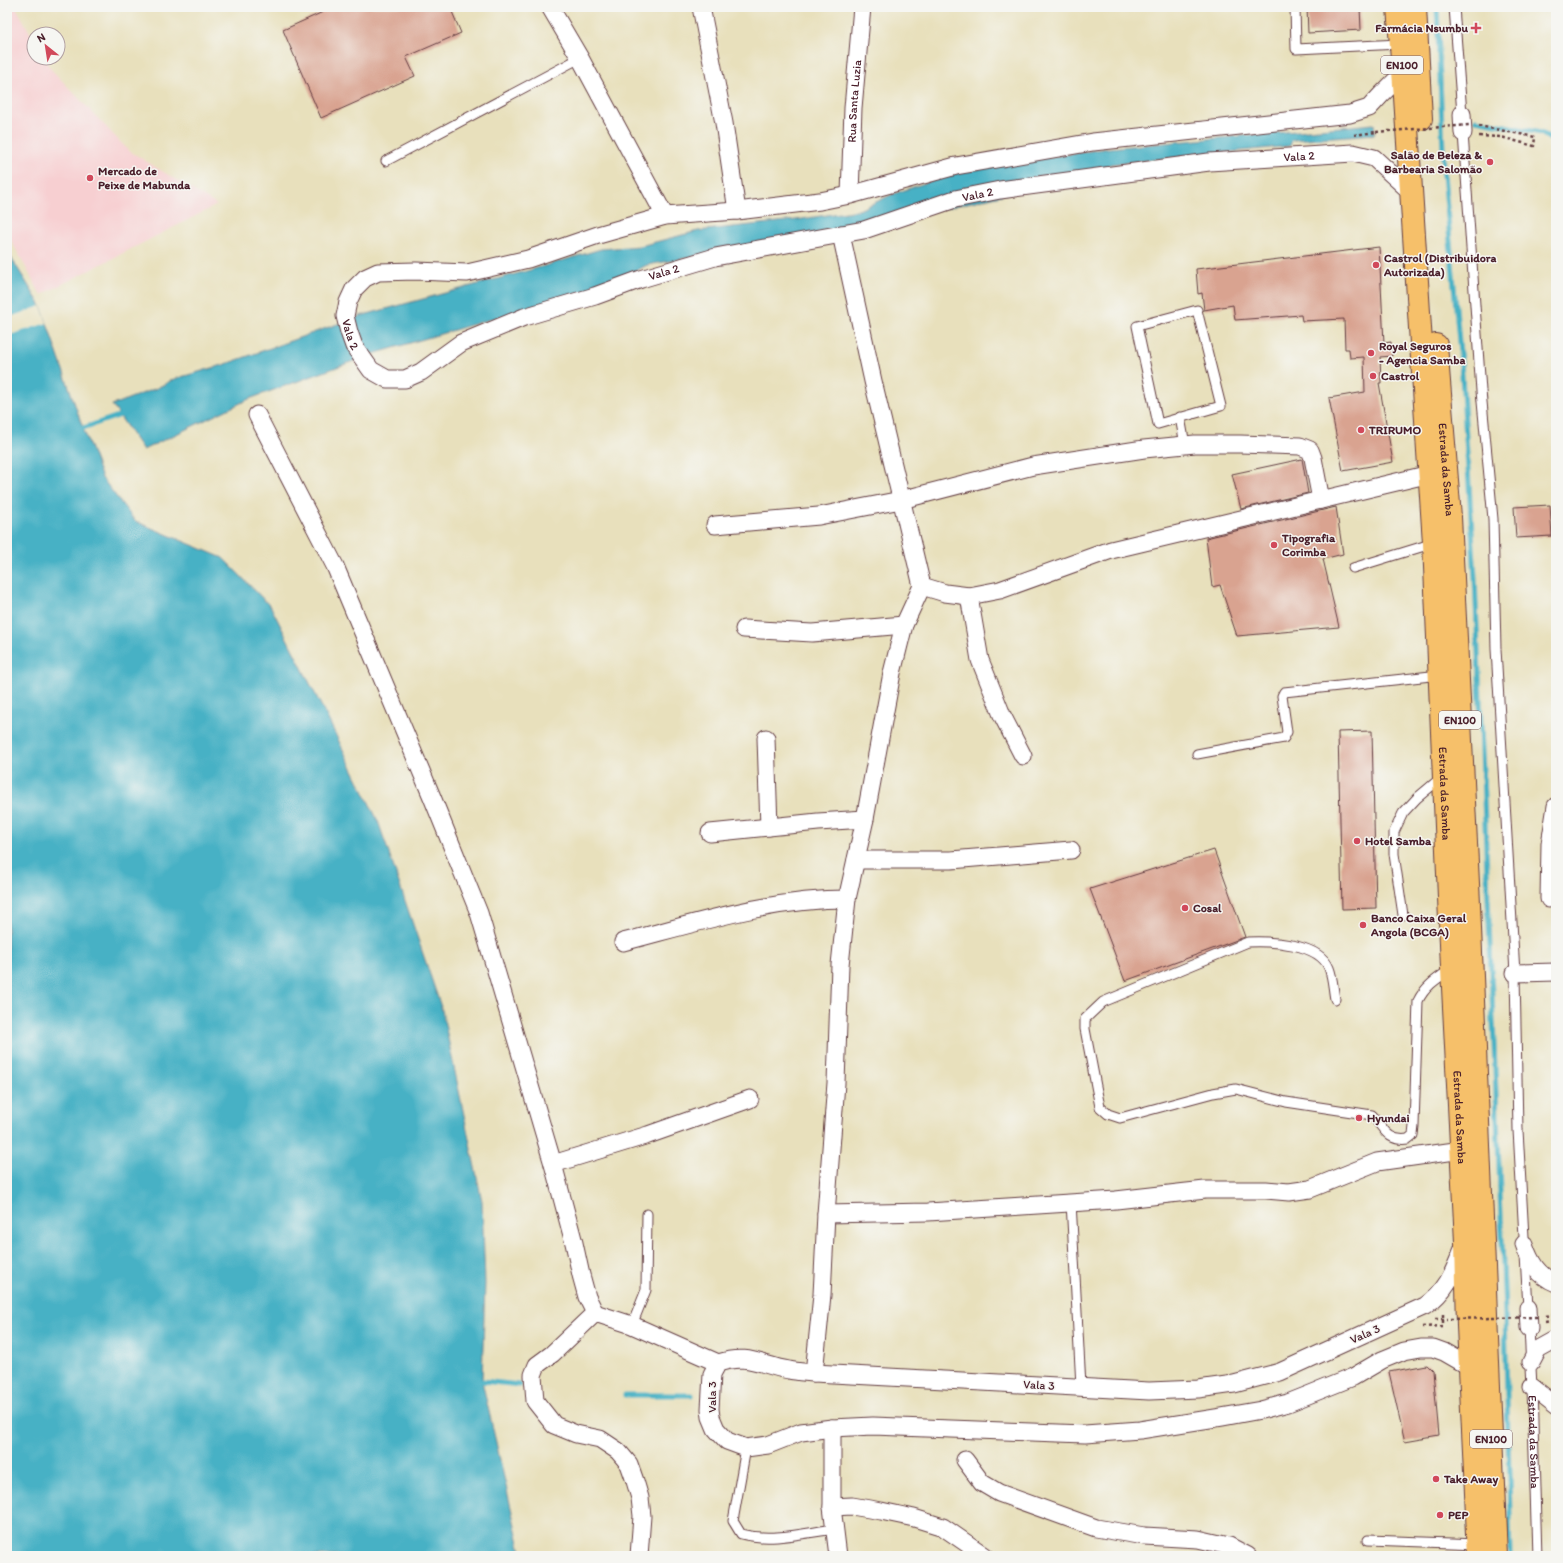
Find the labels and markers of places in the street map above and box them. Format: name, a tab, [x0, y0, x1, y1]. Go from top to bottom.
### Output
place label: Farmácia Nsumbu	[1375, 21, 1468, 35]
marker: Farmácia Nsumbu	[1471, 23, 1481, 33]
place label: Salão de Beleza & Barbearia Salomão	[1384, 148, 1482, 176]
marker: Salão de Beleza & Barbearia Salomão	[1485, 157, 1495, 167]
place label: Mercado de Peixe de Mabunda	[98, 164, 191, 192]
marker: Mercado de Peixe de Mabunda	[85, 173, 95, 183]
place label: Castrol (Distribuidora Autorizada)	[1383, 251, 1497, 280]
marker: Castrol (Distribuidora Autorizada)	[1371, 260, 1381, 270]
place label: Royal Seguros - Agencia Samba	[1379, 339, 1465, 368]
marker: Royal Seguros - Agencia Samba	[1366, 348, 1376, 358]
place label: Castrol	[1381, 369, 1420, 383]
marker: Castrol	[1368, 371, 1378, 381]
place label: TRIRUMO	[1368, 423, 1421, 437]
marker: TRIRUMO	[1356, 425, 1366, 435]
place label: Tipografia Corimba	[1281, 531, 1336, 559]
marker: Tipografia Corimba	[1269, 540, 1279, 550]
place label: Hotel Samba	[1365, 834, 1432, 848]
marker: Hotel Samba	[1352, 836, 1362, 846]
place label: Cosal	[1193, 901, 1222, 915]
marker: Cosal	[1180, 903, 1190, 913]
place label: Banco Caixa Geral Angola (BCGA)	[1370, 911, 1467, 940]
marker: Banco Caixa Geral Angola (BCGA)	[1358, 920, 1368, 930]
place label: Hyundai	[1367, 1111, 1409, 1126]
marker: Hyundai	[1354, 1113, 1364, 1123]
place label: Take Away	[1443, 1472, 1498, 1487]
marker: Take Away	[1431, 1474, 1441, 1484]
place label: PEP	[1448, 1508, 1468, 1522]
marker: PEP	[1435, 1510, 1445, 1520]

